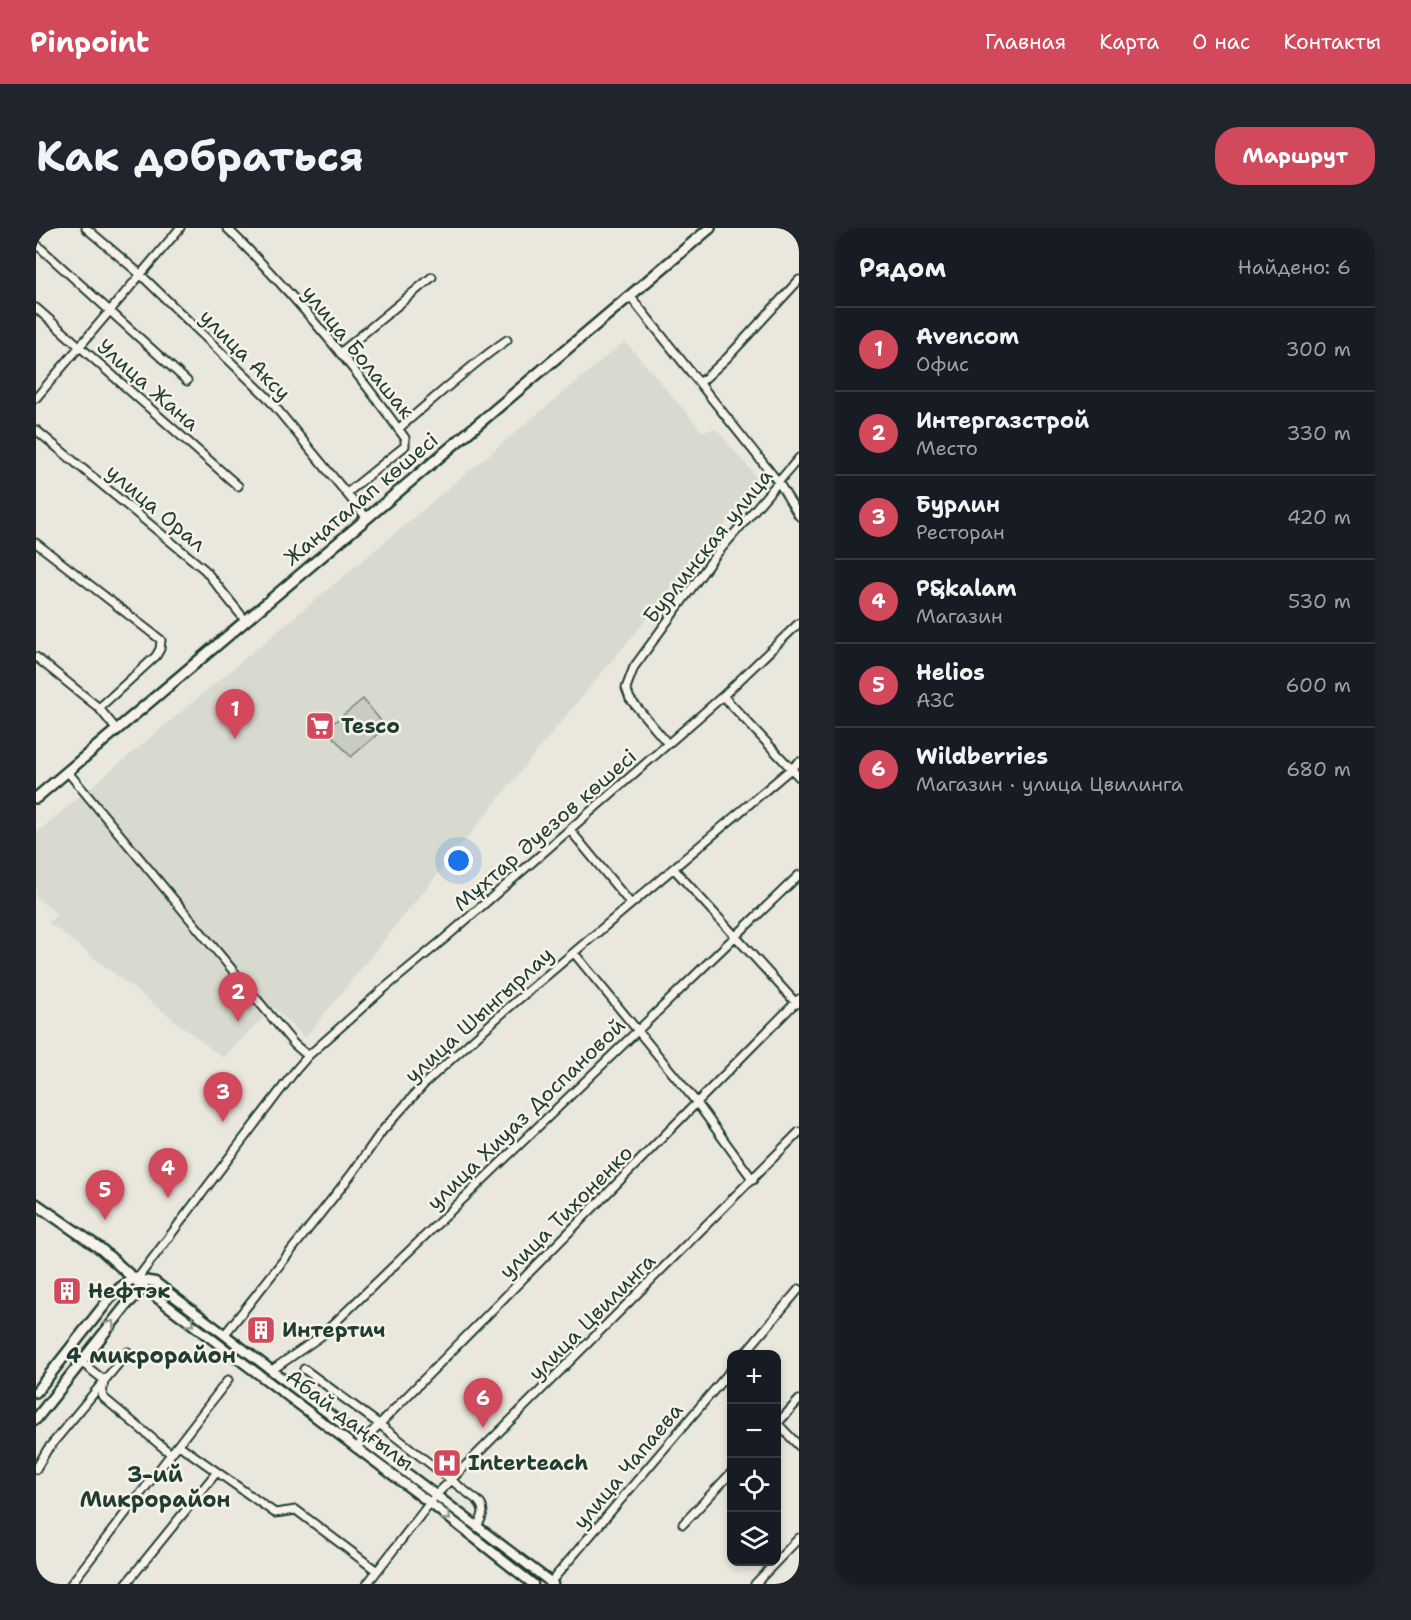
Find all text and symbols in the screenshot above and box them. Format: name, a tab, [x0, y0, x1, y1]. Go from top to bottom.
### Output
text: Pinpoint	[30, 23, 149, 61]
text: Главная	[985, 28, 1066, 56]
text: Карта	[1099, 28, 1159, 56]
text: О нас	[1192, 28, 1250, 56]
text: Контакты	[1283, 28, 1381, 56]
button: Маршрут	[1215, 127, 1375, 185]
text: Как добраться	[36, 128, 364, 184]
text: Рядом	[859, 250, 946, 285]
text: Найдено: 6	[1238, 254, 1351, 280]
street label: улица Болашак	[296, 279, 420, 425]
street label: улица Аксу	[193, 303, 297, 407]
text: Avencom	[916, 322, 1019, 351]
street label: Улица Жана	[91, 333, 205, 437]
text: 1	[874, 336, 883, 362]
text: 300 m	[1285, 336, 1351, 362]
text: Офис	[916, 351, 969, 377]
text: Интергазстрой	[916, 406, 1089, 435]
text: 2	[872, 420, 886, 446]
text: 330 m	[1287, 420, 1351, 446]
street label: Жаңаталап көшесі	[278, 426, 444, 572]
text: Место	[916, 435, 978, 461]
street label: улица Орал	[100, 458, 212, 558]
street label: Бурлинская улица	[637, 463, 779, 629]
text: Бурлин	[916, 490, 1000, 519]
text: 3	[872, 504, 886, 530]
text: 420 m	[1287, 504, 1351, 530]
text: Ресторан	[916, 519, 1005, 545]
text: P&kalam	[916, 574, 1017, 603]
text: 4	[872, 588, 886, 614]
text: 530 m	[1288, 588, 1351, 614]
text: Магазин	[916, 603, 1003, 629]
text: Helios	[916, 658, 985, 687]
text: 5	[872, 672, 885, 698]
text: 600 m	[1286, 672, 1351, 698]
text: АЗС	[916, 687, 954, 713]
pin: 1	[216, 690, 254, 739]
supermarket icon: Tesco	[304, 710, 336, 742]
place label: Tesco	[341, 712, 400, 740]
text: Wildberries	[916, 742, 1048, 771]
street label: Мұхтар Әуезов көшесі	[447, 743, 643, 917]
text: 6	[872, 756, 886, 782]
text: 680 m	[1286, 756, 1351, 782]
text: Магазин · улица Цвилинга	[916, 771, 1183, 797]
your location	[444, 846, 473, 875]
street label: улица Шынгырлау	[399, 941, 559, 1089]
pin: 2	[218, 972, 258, 1022]
street label: улица Хиуаз Доспановой	[421, 1012, 631, 1216]
pin: 3	[204, 1072, 243, 1122]
street label: улица Тихоненко	[493, 1139, 639, 1285]
pin: 4	[148, 1148, 188, 1198]
pin: 5	[86, 1170, 124, 1220]
street label: улица Цвилинга	[522, 1247, 662, 1387]
building icon: Нефтэк	[51, 1275, 83, 1307]
place label: Нефтэк	[88, 1277, 170, 1305]
building icon: Интертич	[245, 1314, 277, 1346]
one-way arrow	[184, 1316, 195, 1327]
place label: Интертич	[282, 1316, 385, 1344]
one-way arrow	[104, 1320, 115, 1331]
district label: 4 микрорайон	[66, 1341, 236, 1370]
map controls	[727, 1350, 781, 1566]
button: +	[727, 1350, 781, 1404]
street label: Абай даңғылы	[280, 1363, 420, 1477]
pin: 6	[464, 1378, 502, 1428]
street label: улица Чапаева	[567, 1397, 689, 1535]
button: −	[727, 1404, 781, 1458]
hospital icon: Interteach	[431, 1447, 463, 1479]
place label: Interteach	[468, 1449, 588, 1477]
button: locate	[727, 1458, 781, 1512]
district label: 3-ий Микрорайон	[79, 1460, 231, 1514]
one-way arrow	[440, 1509, 451, 1520]
button: layers	[727, 1512, 781, 1566]

